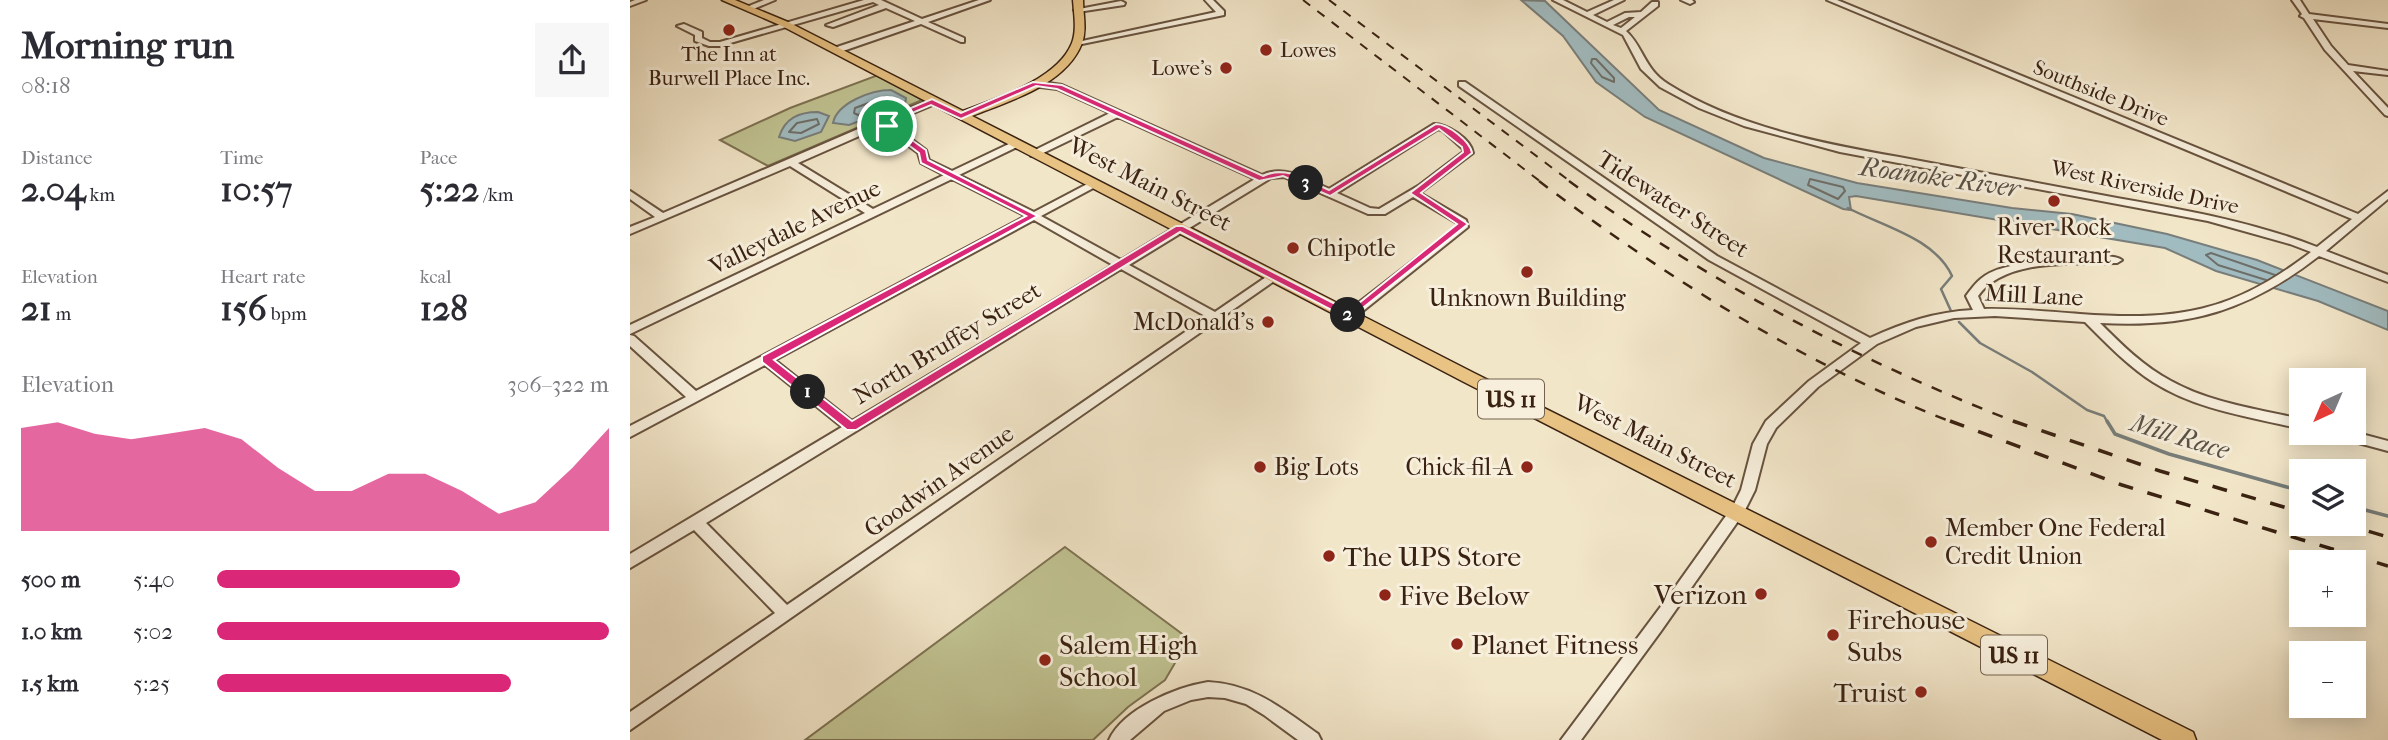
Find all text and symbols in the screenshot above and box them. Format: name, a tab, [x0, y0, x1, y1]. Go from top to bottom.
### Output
marker: The Inn at Burwell Place Inc.	[721, 22, 737, 38]
text: Morning run	[21, 23, 234, 68]
button: share	[535, 23, 609, 97]
place label: Lowes	[1280, 38, 1337, 62]
place label: The Inn at Burwell Place Inc.	[648, 42, 810, 90]
marker: Lowes	[1258, 42, 1274, 58]
street label: Southside Drive	[2030, 55, 2172, 131]
place label: Lowe's	[1151, 56, 1212, 80]
marker: Lowe's	[1218, 60, 1234, 76]
text: 08:18	[21, 72, 71, 99]
pin	[857, 96, 917, 156]
icon: arrive	[868, 107, 906, 145]
street label: West Main Street	[1063, 130, 1236, 237]
street label: Tidewater Street	[1592, 145, 1754, 264]
text: Distance	[21, 147, 92, 169]
text: Time	[220, 147, 264, 169]
text: Pace	[420, 147, 458, 169]
water label: Roanoke River	[1856, 151, 2024, 204]
street label: West Riverside Drive	[2048, 155, 2241, 219]
pin: 3	[1288, 166, 1324, 200]
text: 2.04	[21, 169, 85, 210]
text: 10:57	[220, 169, 292, 210]
text: 5:22	[420, 169, 479, 210]
text: 3	[1302, 171, 1309, 193]
street label: Valleydale Avenue	[704, 173, 885, 281]
text: km	[85, 184, 115, 206]
text: /km	[479, 184, 514, 206]
marker: River Rock Restaurant	[2046, 193, 2062, 209]
place label: River Rock Restaurant	[1997, 213, 2112, 269]
place label: Chipotle	[1307, 234, 1396, 262]
marker: Chipotle	[1285, 240, 1301, 256]
marker: Unknown Building	[1519, 264, 1535, 280]
text: Elevation	[21, 266, 98, 288]
text: Heart rate	[220, 266, 305, 288]
text: kcal	[420, 266, 452, 288]
street label: North Bruffey Street	[848, 276, 1046, 410]
street label: Mill Lane	[1984, 278, 2084, 312]
place label: Unknown Building	[1428, 284, 1627, 312]
text: 21	[21, 288, 52, 329]
text: 156	[220, 288, 267, 329]
text: 128	[420, 288, 468, 329]
pin: 2	[1330, 298, 1366, 332]
text: m	[52, 303, 71, 325]
text: bpm	[267, 303, 307, 325]
text: 2	[1343, 303, 1352, 325]
place label: McDonald's	[1133, 308, 1254, 336]
marker: McDonald's	[1260, 314, 1276, 330]
north arrow	[2289, 368, 2366, 444]
map controls	[2289, 368, 2366, 718]
text: Elevation	[21, 371, 114, 398]
text: 306–322 m	[507, 371, 609, 398]
pin: 1	[790, 374, 826, 410]
text: 1	[804, 380, 811, 402]
road number: US 11	[1478, 380, 1544, 418]
street label: West Main Street	[1568, 387, 1741, 494]
water label: Mill Race	[2125, 406, 2234, 467]
street label: Goodwin Avenue	[859, 419, 1019, 543]
place label: Big Lots	[1274, 453, 1359, 481]
place label: Chick-fil-A	[1406, 453, 1513, 481]
marker: Big Lots	[1252, 459, 1268, 475]
marker: Chick-fil-A	[1519, 459, 1535, 475]
button: layers	[2289, 459, 2366, 536]
place label: Member One Federal Credit Union	[1945, 514, 2166, 570]
marker: Member One Federal Credit Union	[1923, 534, 1939, 550]
place label: The UPS Store	[1343, 540, 1521, 573]
marker: The UPS Store	[1321, 548, 1337, 564]
button: +	[2289, 550, 2366, 627]
text: 500 m	[21, 566, 80, 593]
text: 5:40	[133, 566, 175, 593]
place label: Verizon	[1653, 578, 1747, 611]
place label: Five Below	[1399, 579, 1530, 612]
marker: Verizon	[1753, 586, 1769, 602]
marker: Five Below	[1377, 587, 1393, 603]
place label: Firehouse Subs	[1847, 603, 1965, 668]
text: 1.0 km	[21, 618, 82, 645]
text: 5:02	[133, 618, 173, 645]
marker: Firehouse Subs	[1825, 627, 1841, 643]
place label: Salem High School	[1059, 628, 1198, 693]
place label: Planet Fitness	[1471, 628, 1638, 661]
marker: Planet Fitness	[1449, 636, 1465, 652]
road number: US 11	[1981, 636, 2047, 674]
button: −	[2289, 641, 2366, 718]
marker: Salem High School	[1037, 652, 1053, 668]
text: 1.5 km	[21, 670, 79, 697]
text: 5:25	[133, 670, 170, 697]
place label: Truist	[1834, 676, 1907, 709]
marker: Truist	[1913, 684, 1929, 700]

